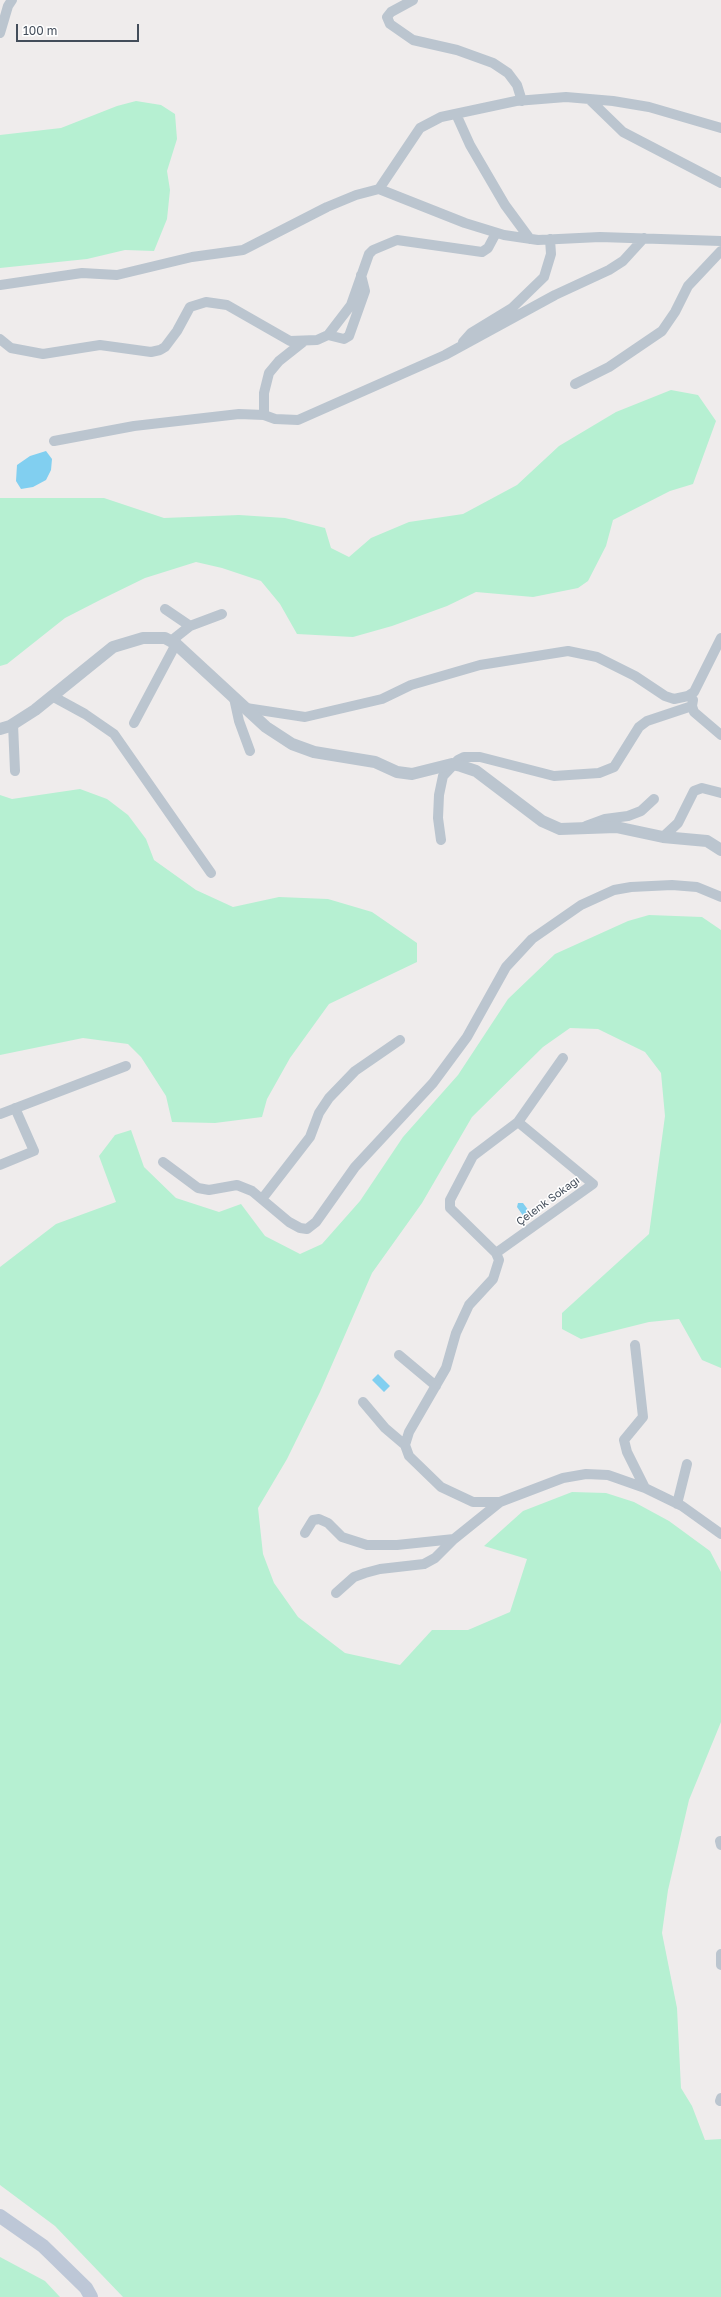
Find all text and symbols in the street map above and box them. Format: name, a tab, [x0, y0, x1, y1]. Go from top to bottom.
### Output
scale bar	[18, 16, 141, 42]
text: 100 m	[23, 23, 57, 38]
street label: Çelenk Sokağı	[514, 1174, 582, 1228]

